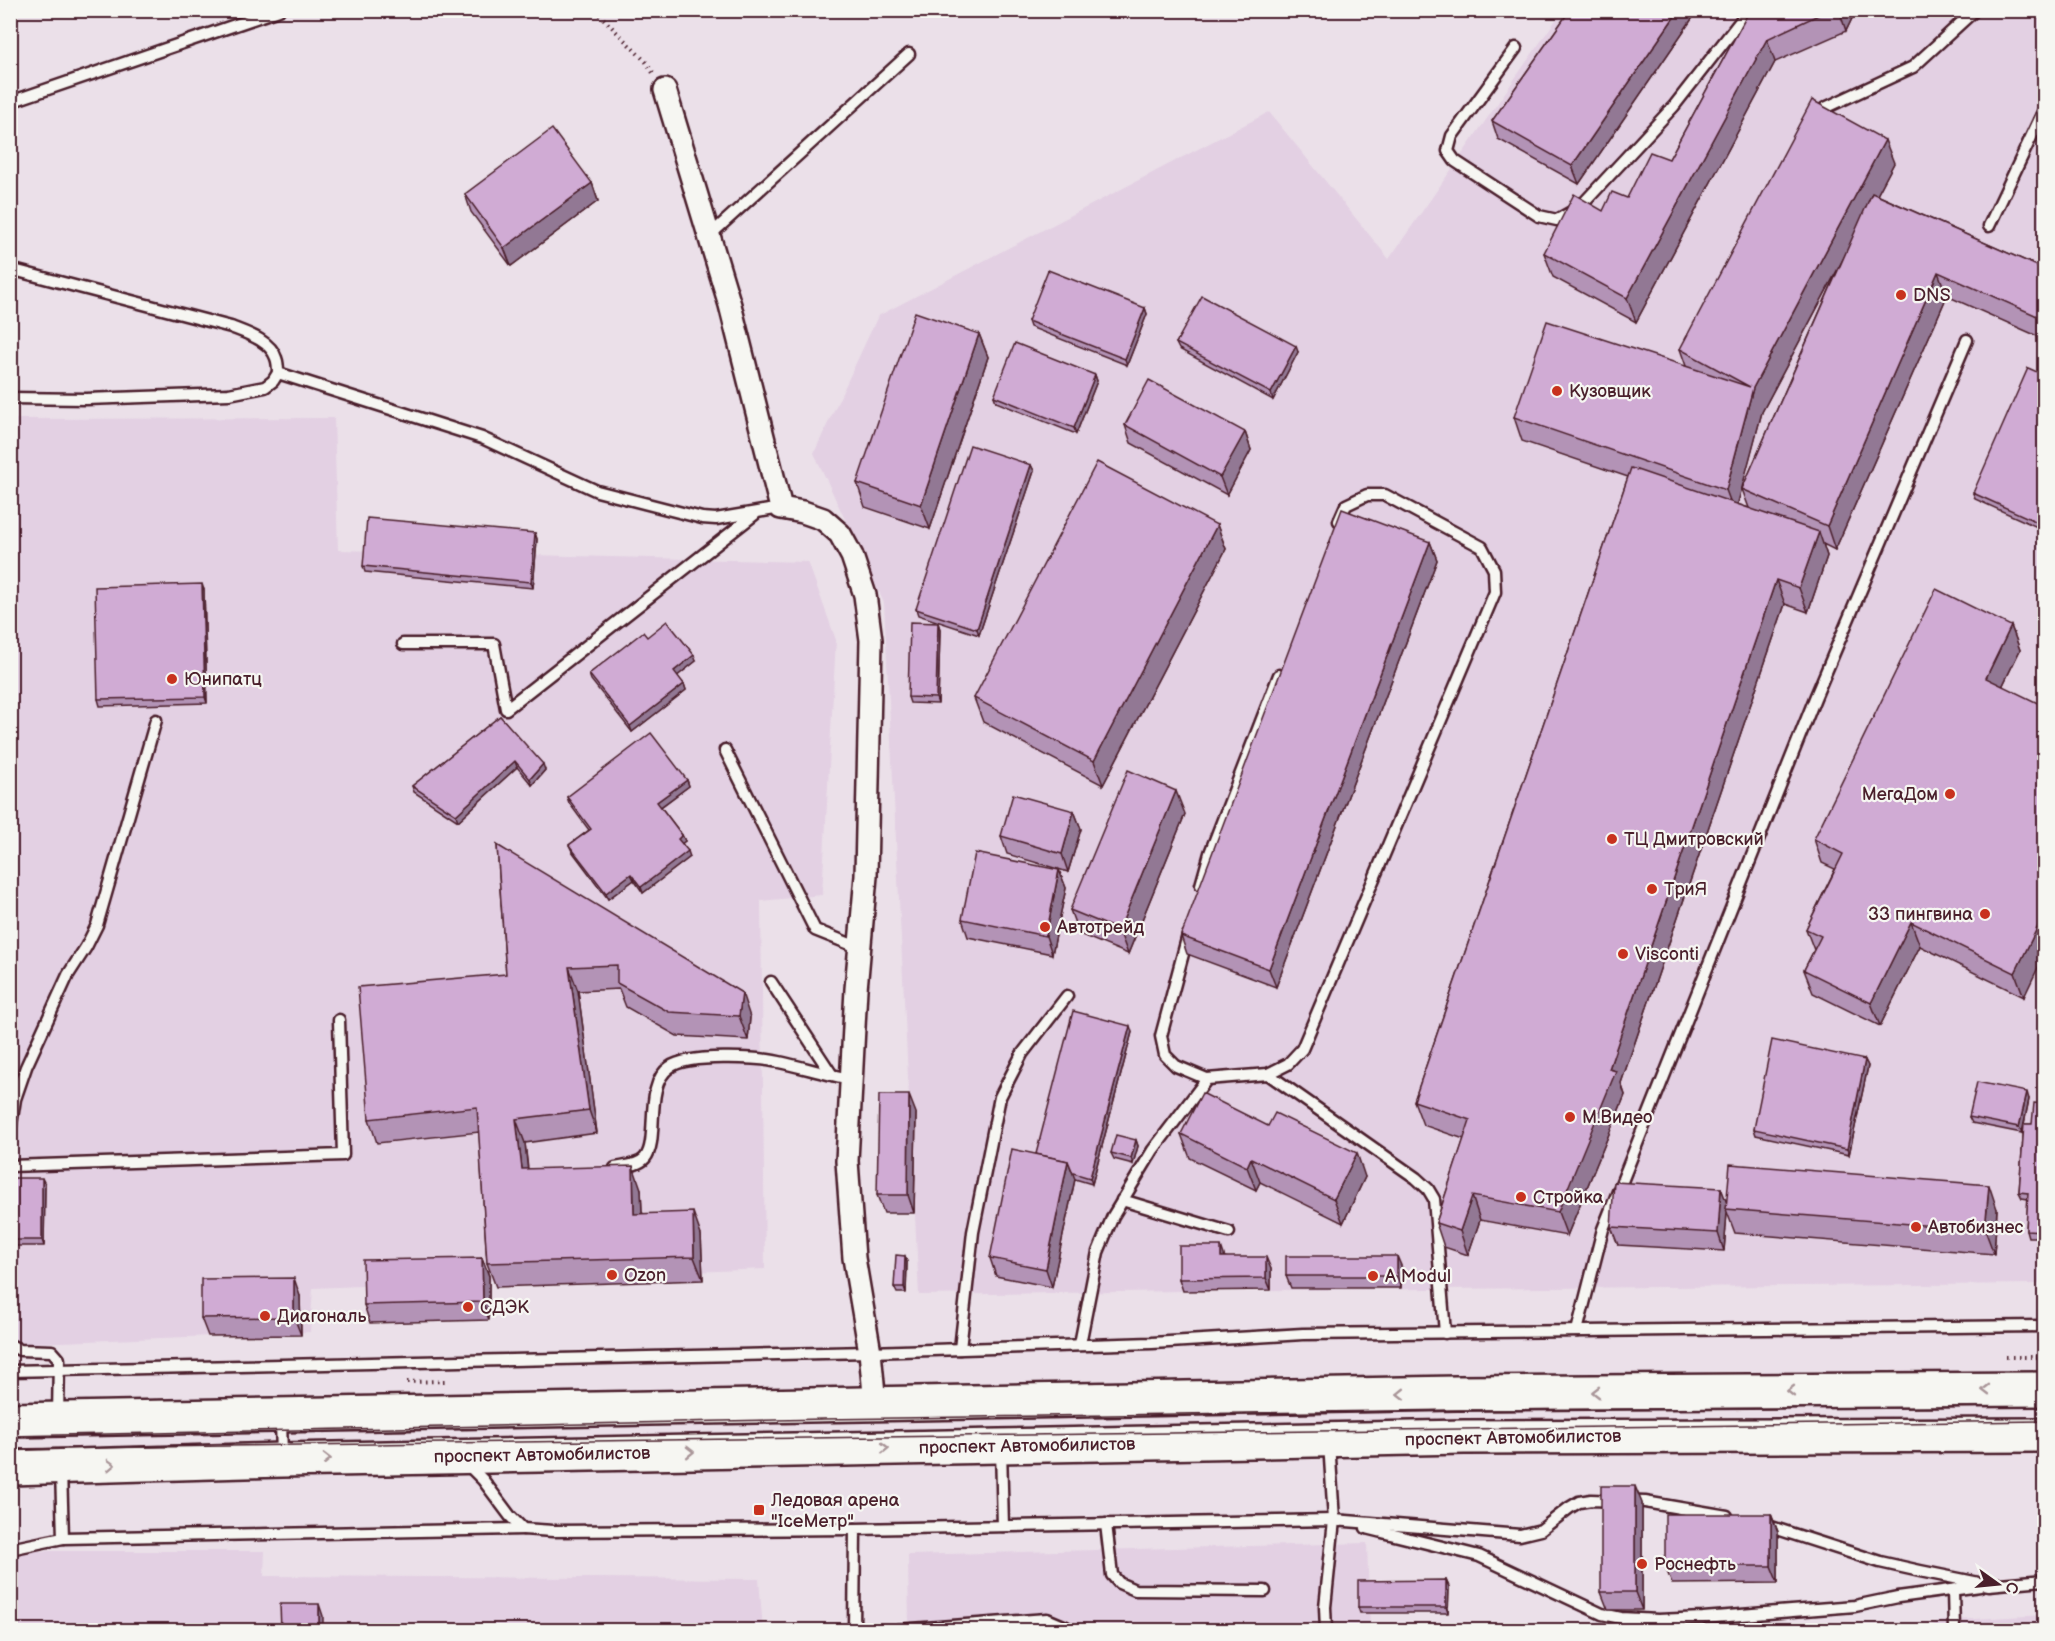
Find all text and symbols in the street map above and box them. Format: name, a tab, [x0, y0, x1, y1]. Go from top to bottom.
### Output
place label: DNS	[1913, 285, 1951, 306]
marker: DNS	[1894, 288, 1908, 302]
place label: Кузовщик	[1569, 381, 1651, 402]
marker: Кузовщик	[1550, 384, 1564, 398]
place label: Юнипатц	[184, 669, 262, 690]
marker: Юнипатц	[165, 672, 179, 686]
place label: МегаДом	[1862, 784, 1938, 805]
marker: МегаДом	[1943, 787, 1957, 801]
place label: ТЦ Дмитровский	[1624, 829, 1764, 850]
marker: ТЦ Дмитровский	[1605, 832, 1619, 846]
place label: ТриЯ	[1664, 879, 1707, 900]
marker: ТриЯ	[1645, 882, 1659, 896]
place label: 33 пингвина	[1868, 904, 1973, 925]
marker: 33 пингвина	[1978, 907, 1992, 921]
place label: Автотрейд	[1056, 917, 1144, 938]
marker: Автотрейд	[1038, 920, 1052, 934]
place label: Visconti	[1635, 944, 1699, 965]
marker: Visconti	[1616, 947, 1630, 961]
place label: М.Видео	[1582, 1107, 1652, 1128]
marker: М.Видео	[1563, 1110, 1577, 1124]
place label: Стройка	[1533, 1187, 1604, 1208]
marker: Стройка	[1514, 1190, 1528, 1204]
place label: Автобизнес	[1927, 1217, 2024, 1238]
marker: Автобизнес	[1909, 1220, 1923, 1234]
place label: Ozon	[624, 1265, 666, 1286]
place label: A Modul	[1385, 1266, 1451, 1287]
marker: Ozon	[605, 1268, 619, 1282]
marker: A Modul	[1366, 1269, 1380, 1283]
place label: СДЭК	[480, 1297, 529, 1318]
marker: СДЭК	[461, 1300, 475, 1314]
place label: Диагональ	[277, 1306, 366, 1327]
marker: Диагональ	[258, 1309, 272, 1323]
one-way arrow	[1982, 1384, 1991, 1396]
one-way arrow	[1787, 1385, 1796, 1397]
one-way arrow	[1592, 1386, 1601, 1398]
one-way arrow	[1397, 1388, 1406, 1400]
street label: проспект Автомобилистов	[1404, 1426, 1622, 1450]
street label: проспект Автомобилистов	[918, 1434, 1136, 1458]
one-way arrow	[880, 1442, 889, 1455]
street label: проспект Автомобилистов	[433, 1443, 651, 1467]
one-way arrow	[685, 1446, 694, 1458]
one-way arrow	[322, 1453, 331, 1466]
one-way arrow	[106, 1459, 115, 1471]
place label: Ледовая арена "IceМетр"	[770, 1490, 900, 1532]
marker: Ледовая арена "IceМетр"	[752, 1503, 766, 1517]
place label: Роснефть	[1654, 1554, 1736, 1575]
north arrow	[1968, 1554, 2028, 1614]
marker: Роснефть	[1635, 1557, 1649, 1571]
text: С	[2000, 1580, 2022, 1595]

